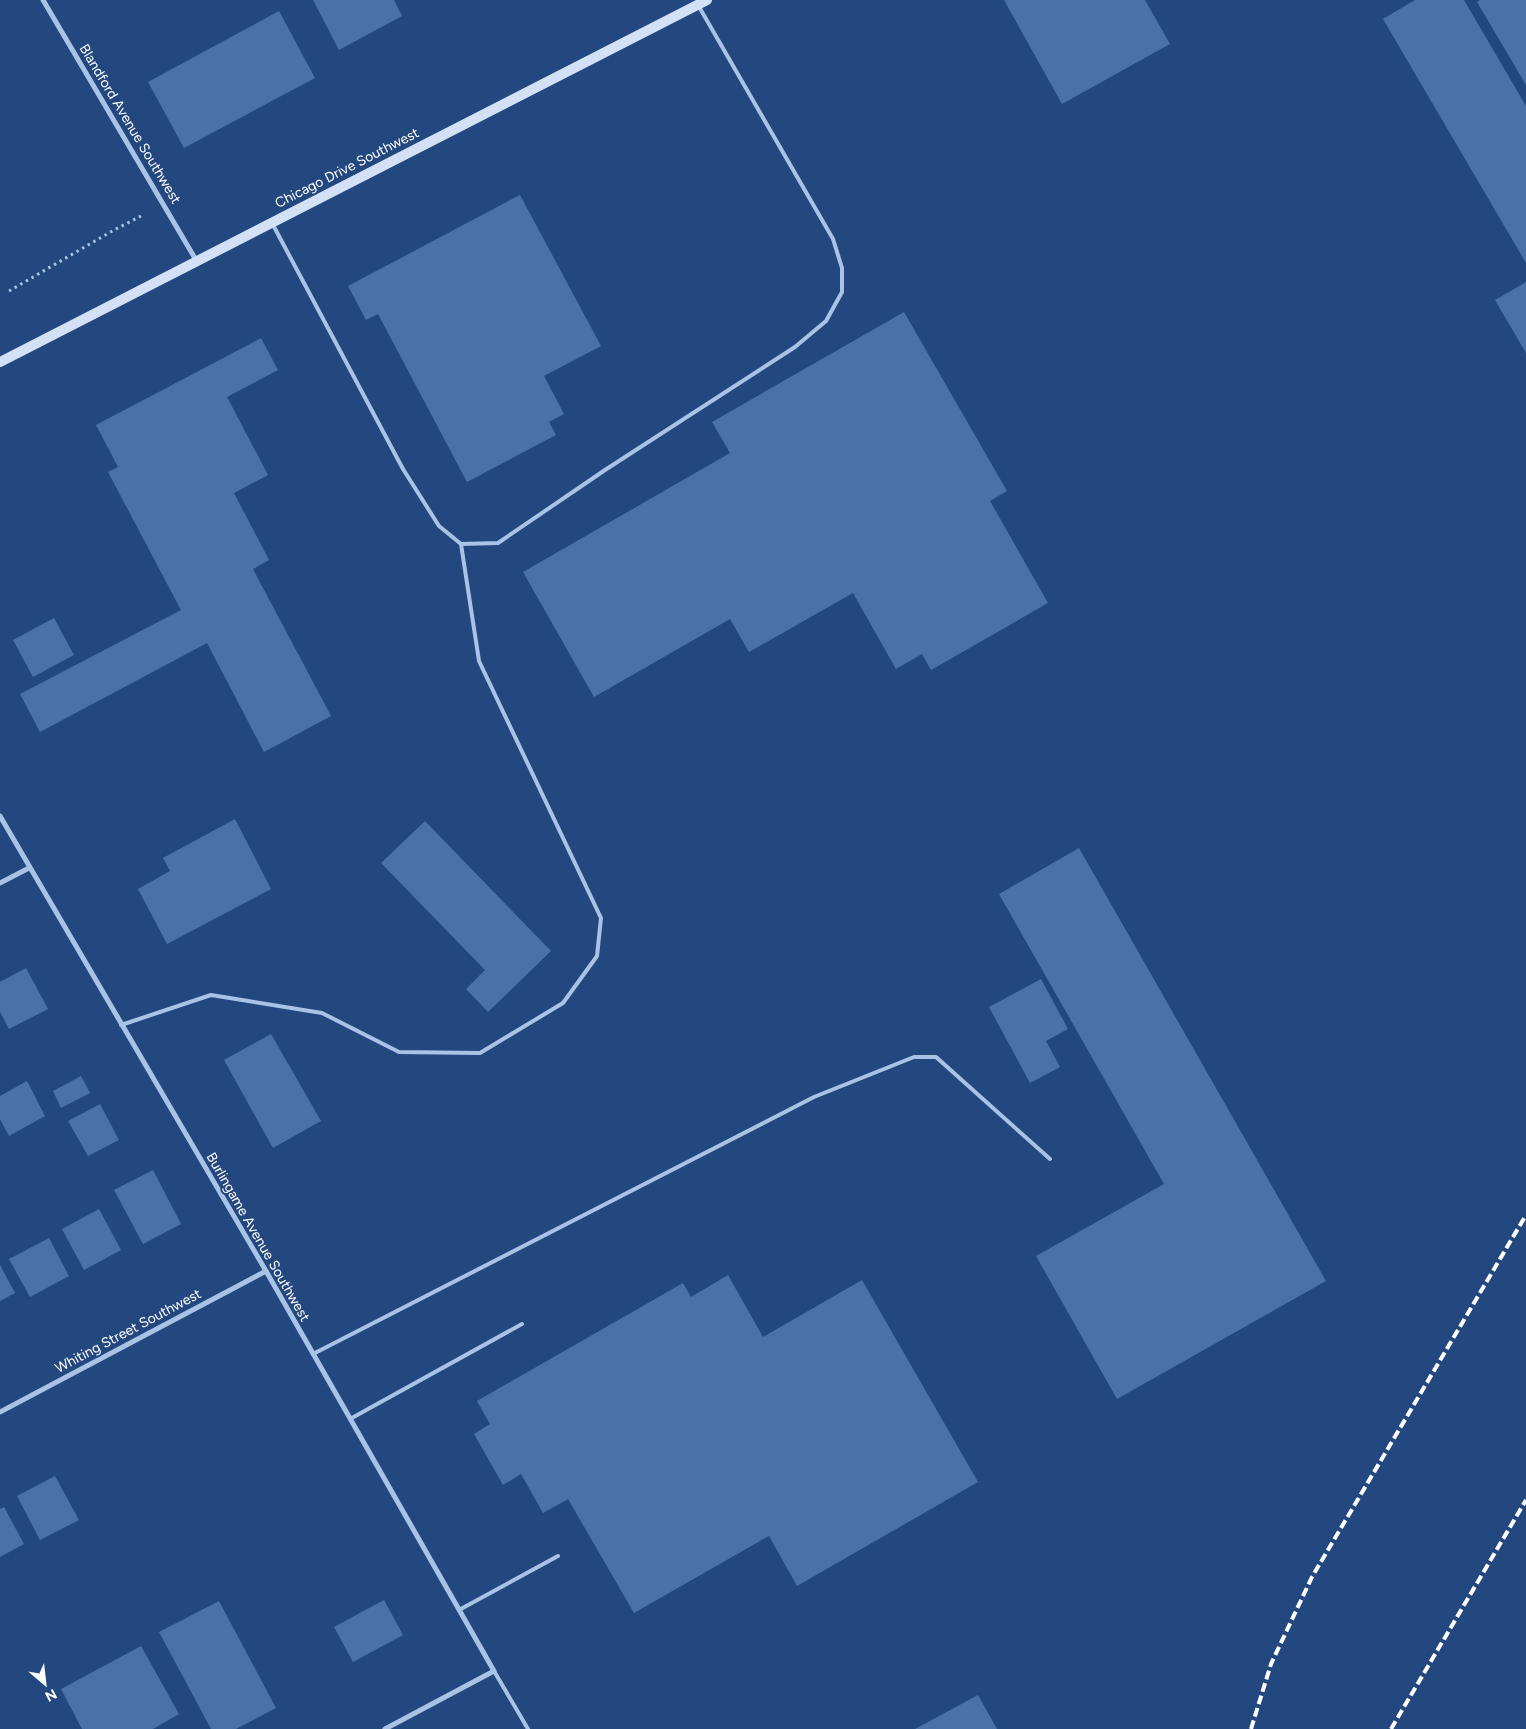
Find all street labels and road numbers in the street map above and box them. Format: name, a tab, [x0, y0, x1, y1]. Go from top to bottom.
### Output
street label: Blandford Avenue Southwest	[76, 41, 184, 207]
street label: Chicago Drive Southwest	[272, 124, 422, 212]
street label: Burlingame Avenue Southwest	[203, 1150, 313, 1324]
street label: Whiting Street Southwest	[52, 1285, 204, 1377]

